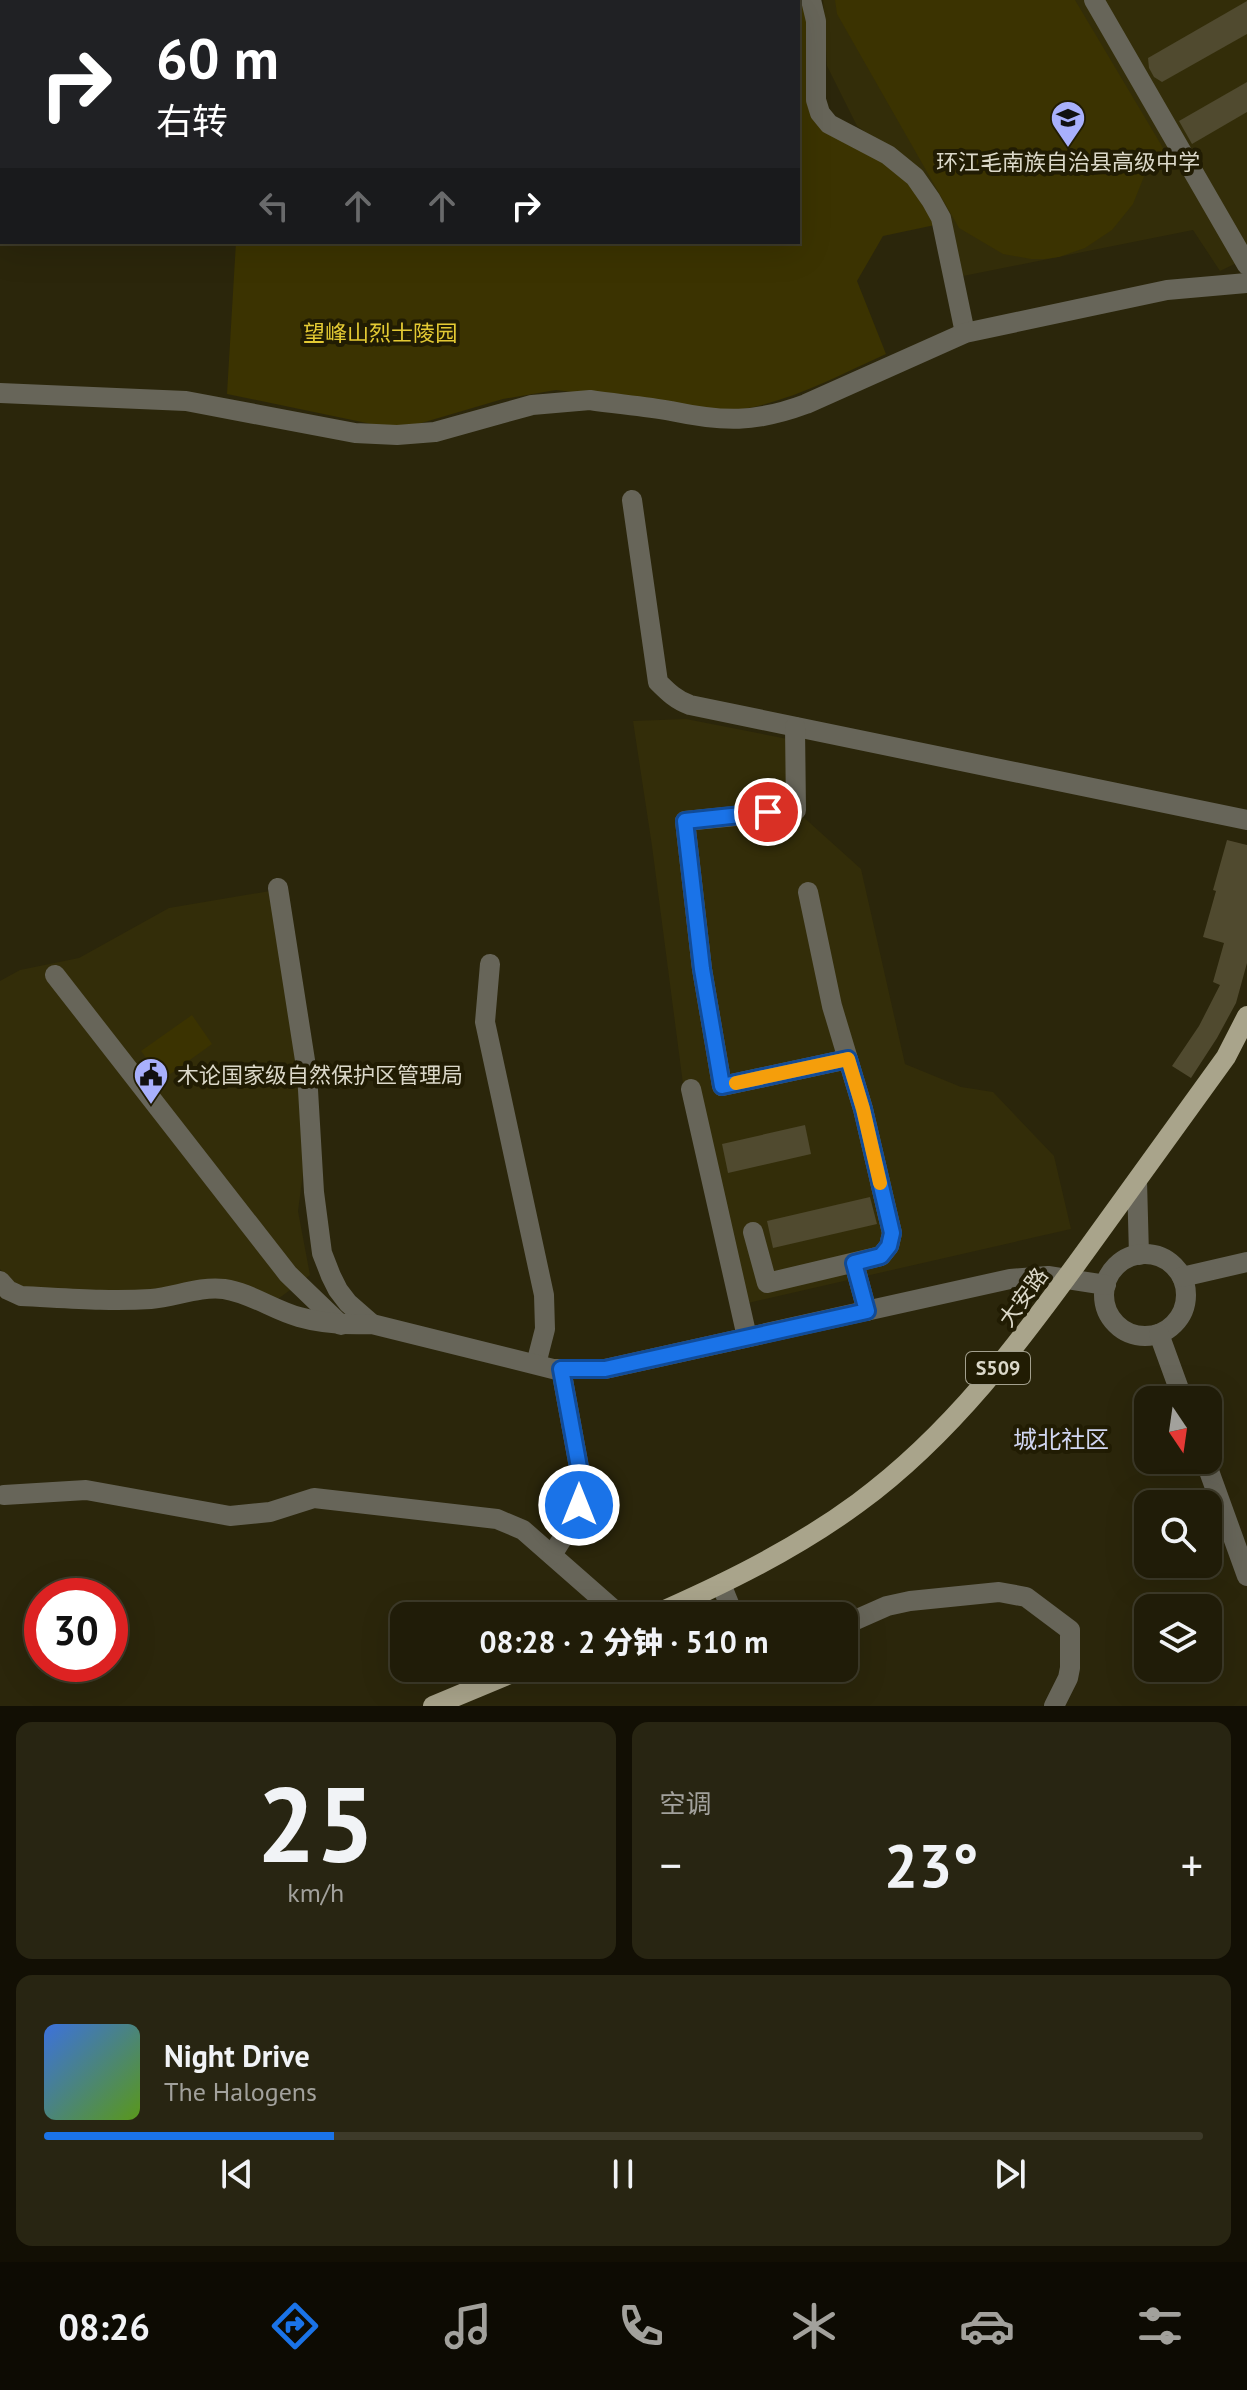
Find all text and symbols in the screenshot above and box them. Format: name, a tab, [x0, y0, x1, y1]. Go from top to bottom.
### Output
text: 60 m	[156, 22, 279, 94]
icon: right	[24, 32, 128, 136]
text: 右转	[156, 97, 228, 144]
school or university icon: 环江毛南族自治县高级中学	[1049, 99, 1087, 149]
place label: 环江毛南族自治县高级中学	[936, 148, 1200, 176]
icon: left	[252, 184, 296, 228]
icon: ahead	[336, 184, 380, 228]
icon: ahead	[420, 184, 464, 228]
icon: right	[504, 184, 548, 228]
park label: 望峰山烈士陵园	[303, 319, 457, 347]
pin	[734, 778, 802, 846]
icon: arrive	[746, 790, 790, 834]
public building icon: 木论国家级自然保护区管理局	[132, 1056, 170, 1106]
place label: 木论国家级自然保护区管理局	[177, 1061, 463, 1089]
street label: 大安路	[992, 1262, 1054, 1332]
road number: S509	[966, 1352, 1030, 1384]
north arrow	[1134, 1386, 1222, 1474]
map controls	[1134, 1386, 1222, 1682]
district label: 城北社区	[1013, 1424, 1109, 1455]
position arrow	[537, 1463, 621, 1547]
button: search	[1134, 1490, 1222, 1578]
speed limit sign: 30	[24, 1578, 128, 1682]
button: layers	[1134, 1594, 1222, 1682]
text: 08:28 · 2 分钟 · 510 m	[479, 1622, 769, 1661]
text: 25	[257, 1756, 375, 1891]
text: 空调	[660, 1787, 712, 1820]
text: 23°	[884, 1826, 978, 1904]
text: −	[660, 1836, 682, 1893]
text: +	[1181, 1836, 1203, 1893]
text: km/h	[287, 1876, 344, 1909]
text: Night Drive	[164, 2036, 310, 2075]
text: The Halogens	[164, 2075, 317, 2108]
icon: previous	[215, 2152, 259, 2196]
icon: pause	[601, 2152, 645, 2196]
icon: next	[988, 2152, 1032, 2196]
icon: directions	[267, 2298, 323, 2354]
icon: music	[440, 2298, 496, 2354]
icon: phone	[613, 2298, 669, 2354]
icon: climate	[786, 2298, 842, 2354]
icon: car	[959, 2298, 1015, 2354]
icon: filters	[1132, 2298, 1188, 2354]
text: 08:26	[59, 2303, 150, 2350]

